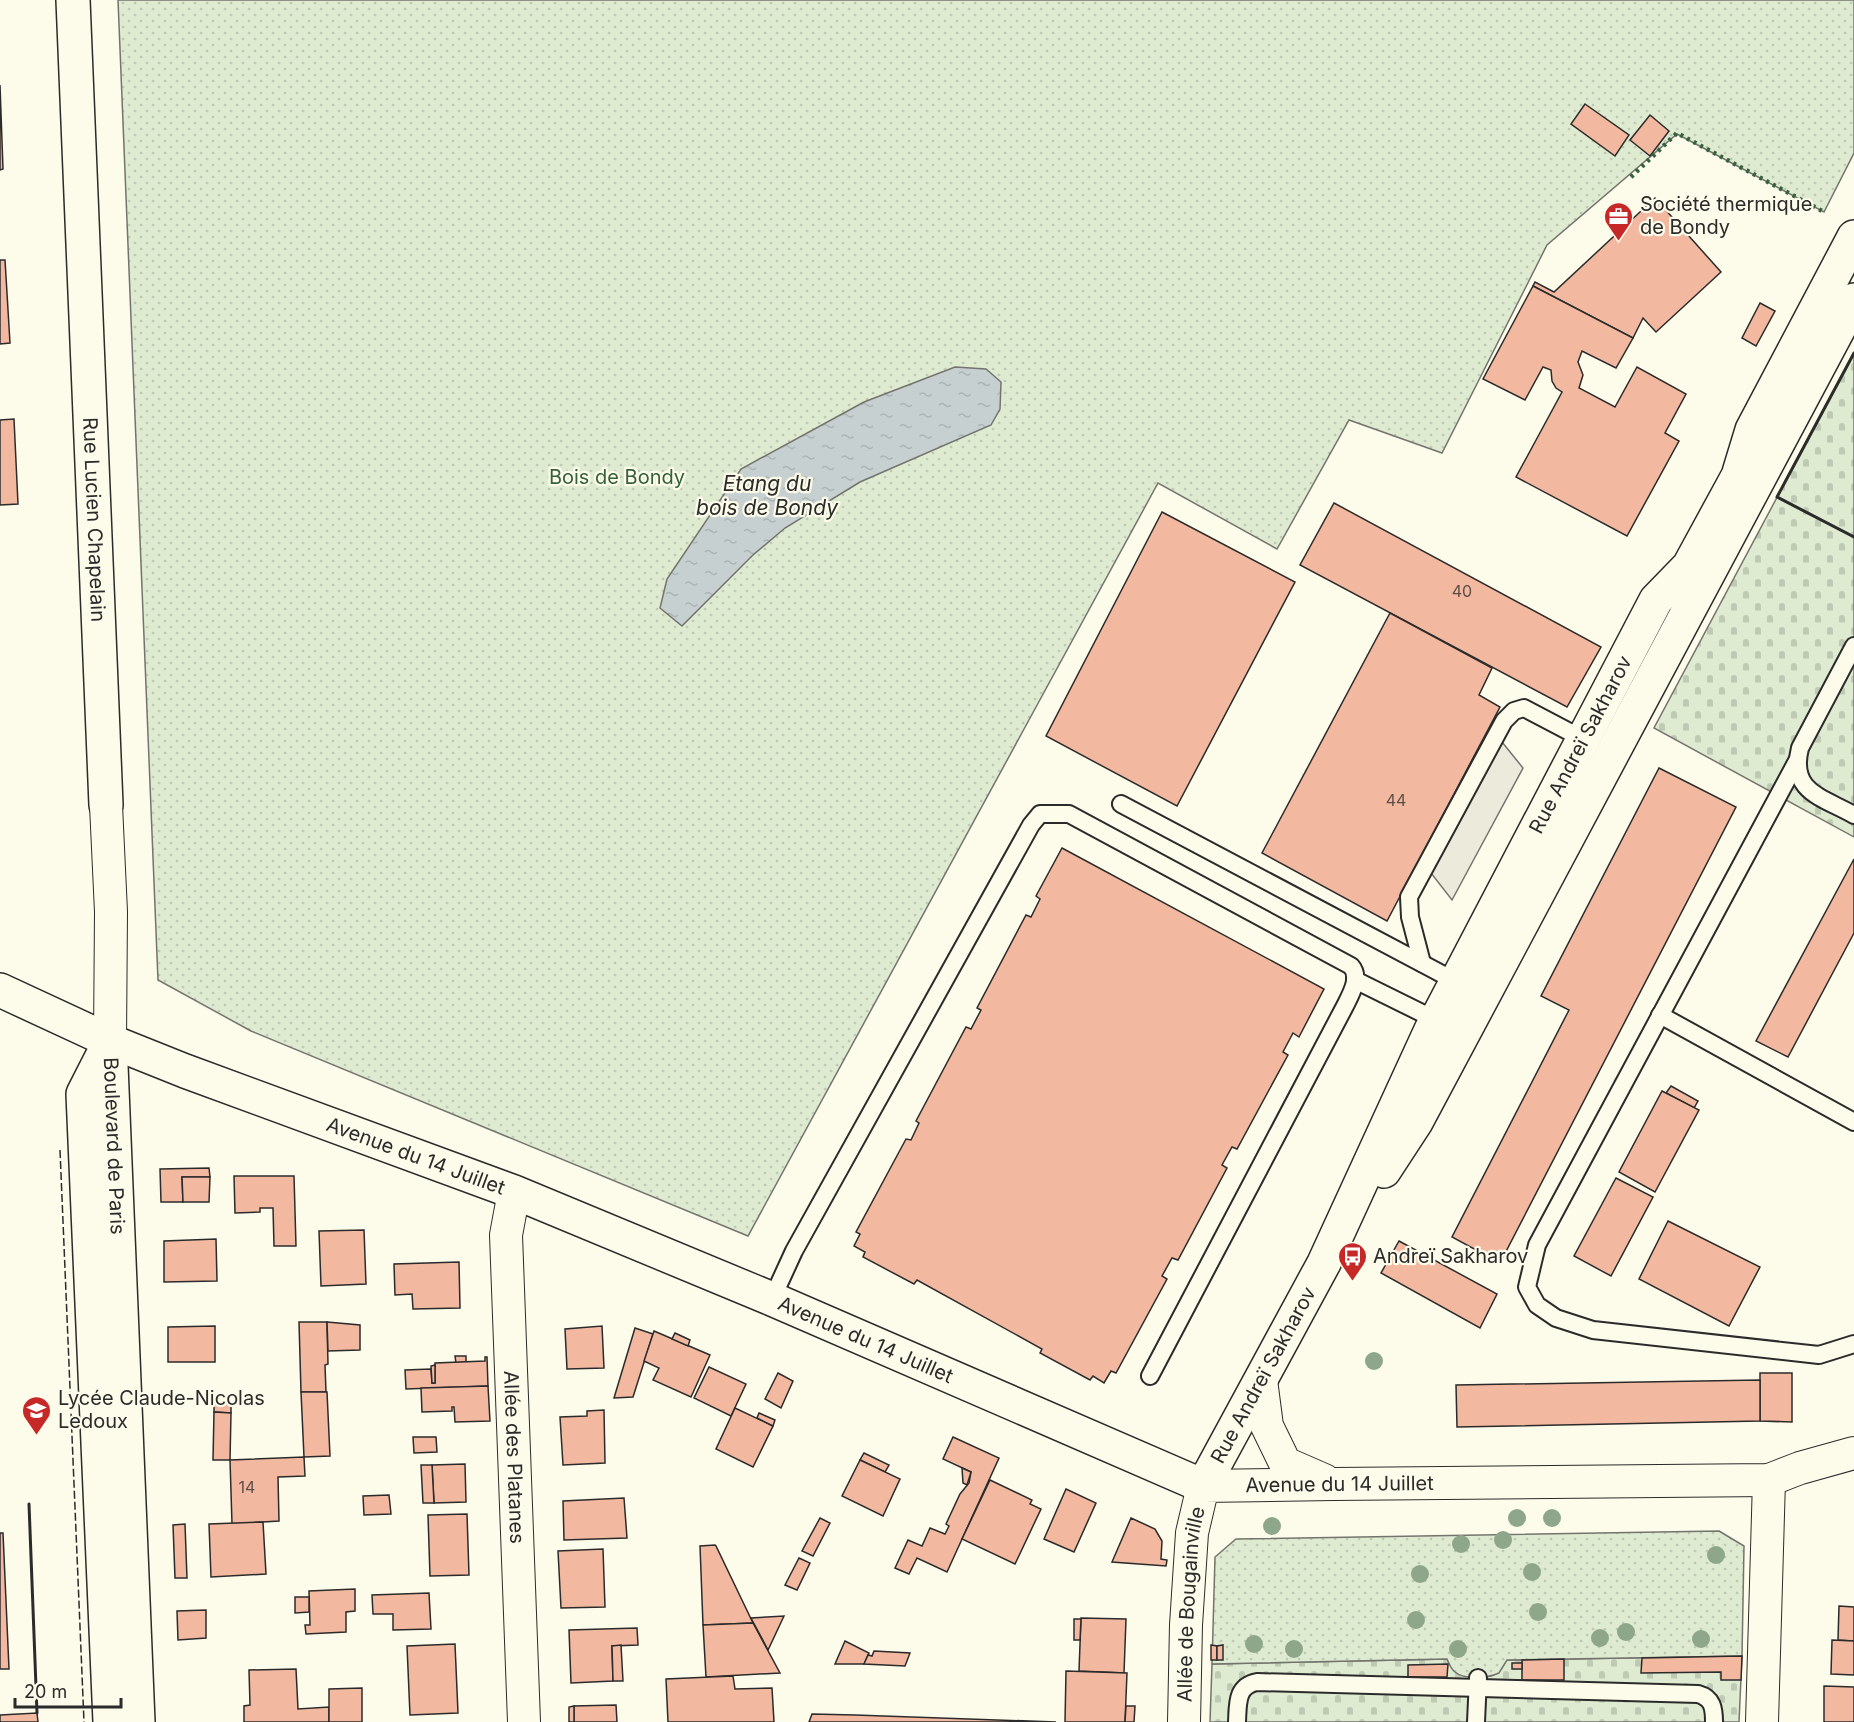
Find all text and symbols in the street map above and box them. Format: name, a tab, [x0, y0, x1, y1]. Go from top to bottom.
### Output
place label: Société thermique de Bondy	[1640, 192, 1812, 239]
office icon: Société thermique de Bondy	[1603, 200, 1635, 242]
street label: Rue Lucien Chapelain	[78, 417, 110, 622]
park label: Bois de Bondy	[549, 465, 685, 489]
water label: Etang du bois de Bondy	[696, 471, 839, 520]
house number: 40	[1452, 581, 1472, 601]
street label: Rue Andreï Sakharov	[1524, 651, 1637, 838]
house number: 44	[1386, 790, 1406, 810]
street label: Boulevard de Paris	[99, 1057, 130, 1235]
street label: Avenue du 14 Juillet	[323, 1112, 509, 1200]
bus stop icon: Andreï Sakharov	[1336, 1240, 1368, 1282]
place label: Andreï Sakharov	[1373, 1244, 1528, 1268]
street label: Rue Andreï Sakharov	[1206, 1283, 1321, 1467]
street label: Avenue du 14 Juillet	[775, 1291, 957, 1388]
street label: Allée des Platanes	[499, 1370, 529, 1544]
place label: Lycée Claude-Nicolas Ledoux	[58, 1386, 265, 1433]
school or university icon: Lycée Claude-Nicolas Ledoux	[21, 1394, 53, 1436]
street label: Avenue du 14 Juillet	[1245, 1471, 1434, 1497]
house number: 14	[239, 1477, 255, 1497]
street label: Allée de Bougainville	[1172, 1504, 1210, 1702]
scale bar	[15, 1671, 122, 1709]
text: 20 m	[24, 1681, 67, 1702]

